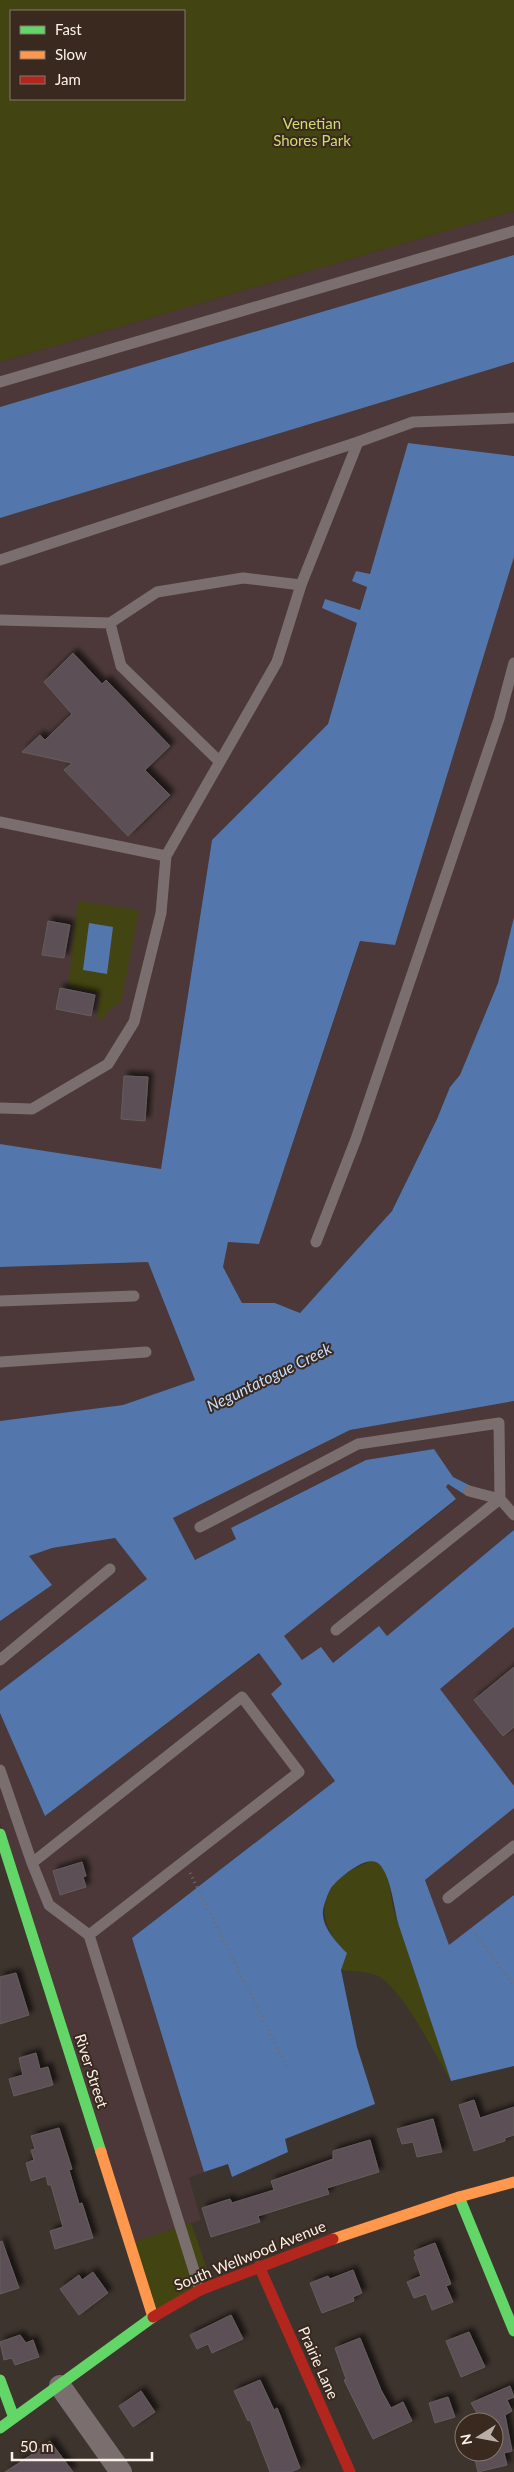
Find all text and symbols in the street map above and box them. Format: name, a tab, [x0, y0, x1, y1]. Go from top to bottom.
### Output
legend	[10, 10, 185, 100]
text: Fast	[55, 20, 82, 38]
text: Slow	[55, 45, 87, 63]
text: Jam	[55, 70, 81, 88]
park label: Venetian Shores Park	[273, 114, 351, 149]
water label: Neguntatogue Creek	[203, 1338, 335, 1415]
street label: River Street	[72, 2031, 113, 2111]
street label: South Wellwood Avenue	[171, 2216, 328, 2294]
street label: Prairie Lane	[295, 2324, 343, 2402]
north arrow	[454, 2412, 504, 2462]
scale bar	[12, 2430, 152, 2462]
text: N	[456, 2433, 475, 2446]
text: 50 m	[20, 2437, 54, 2455]

